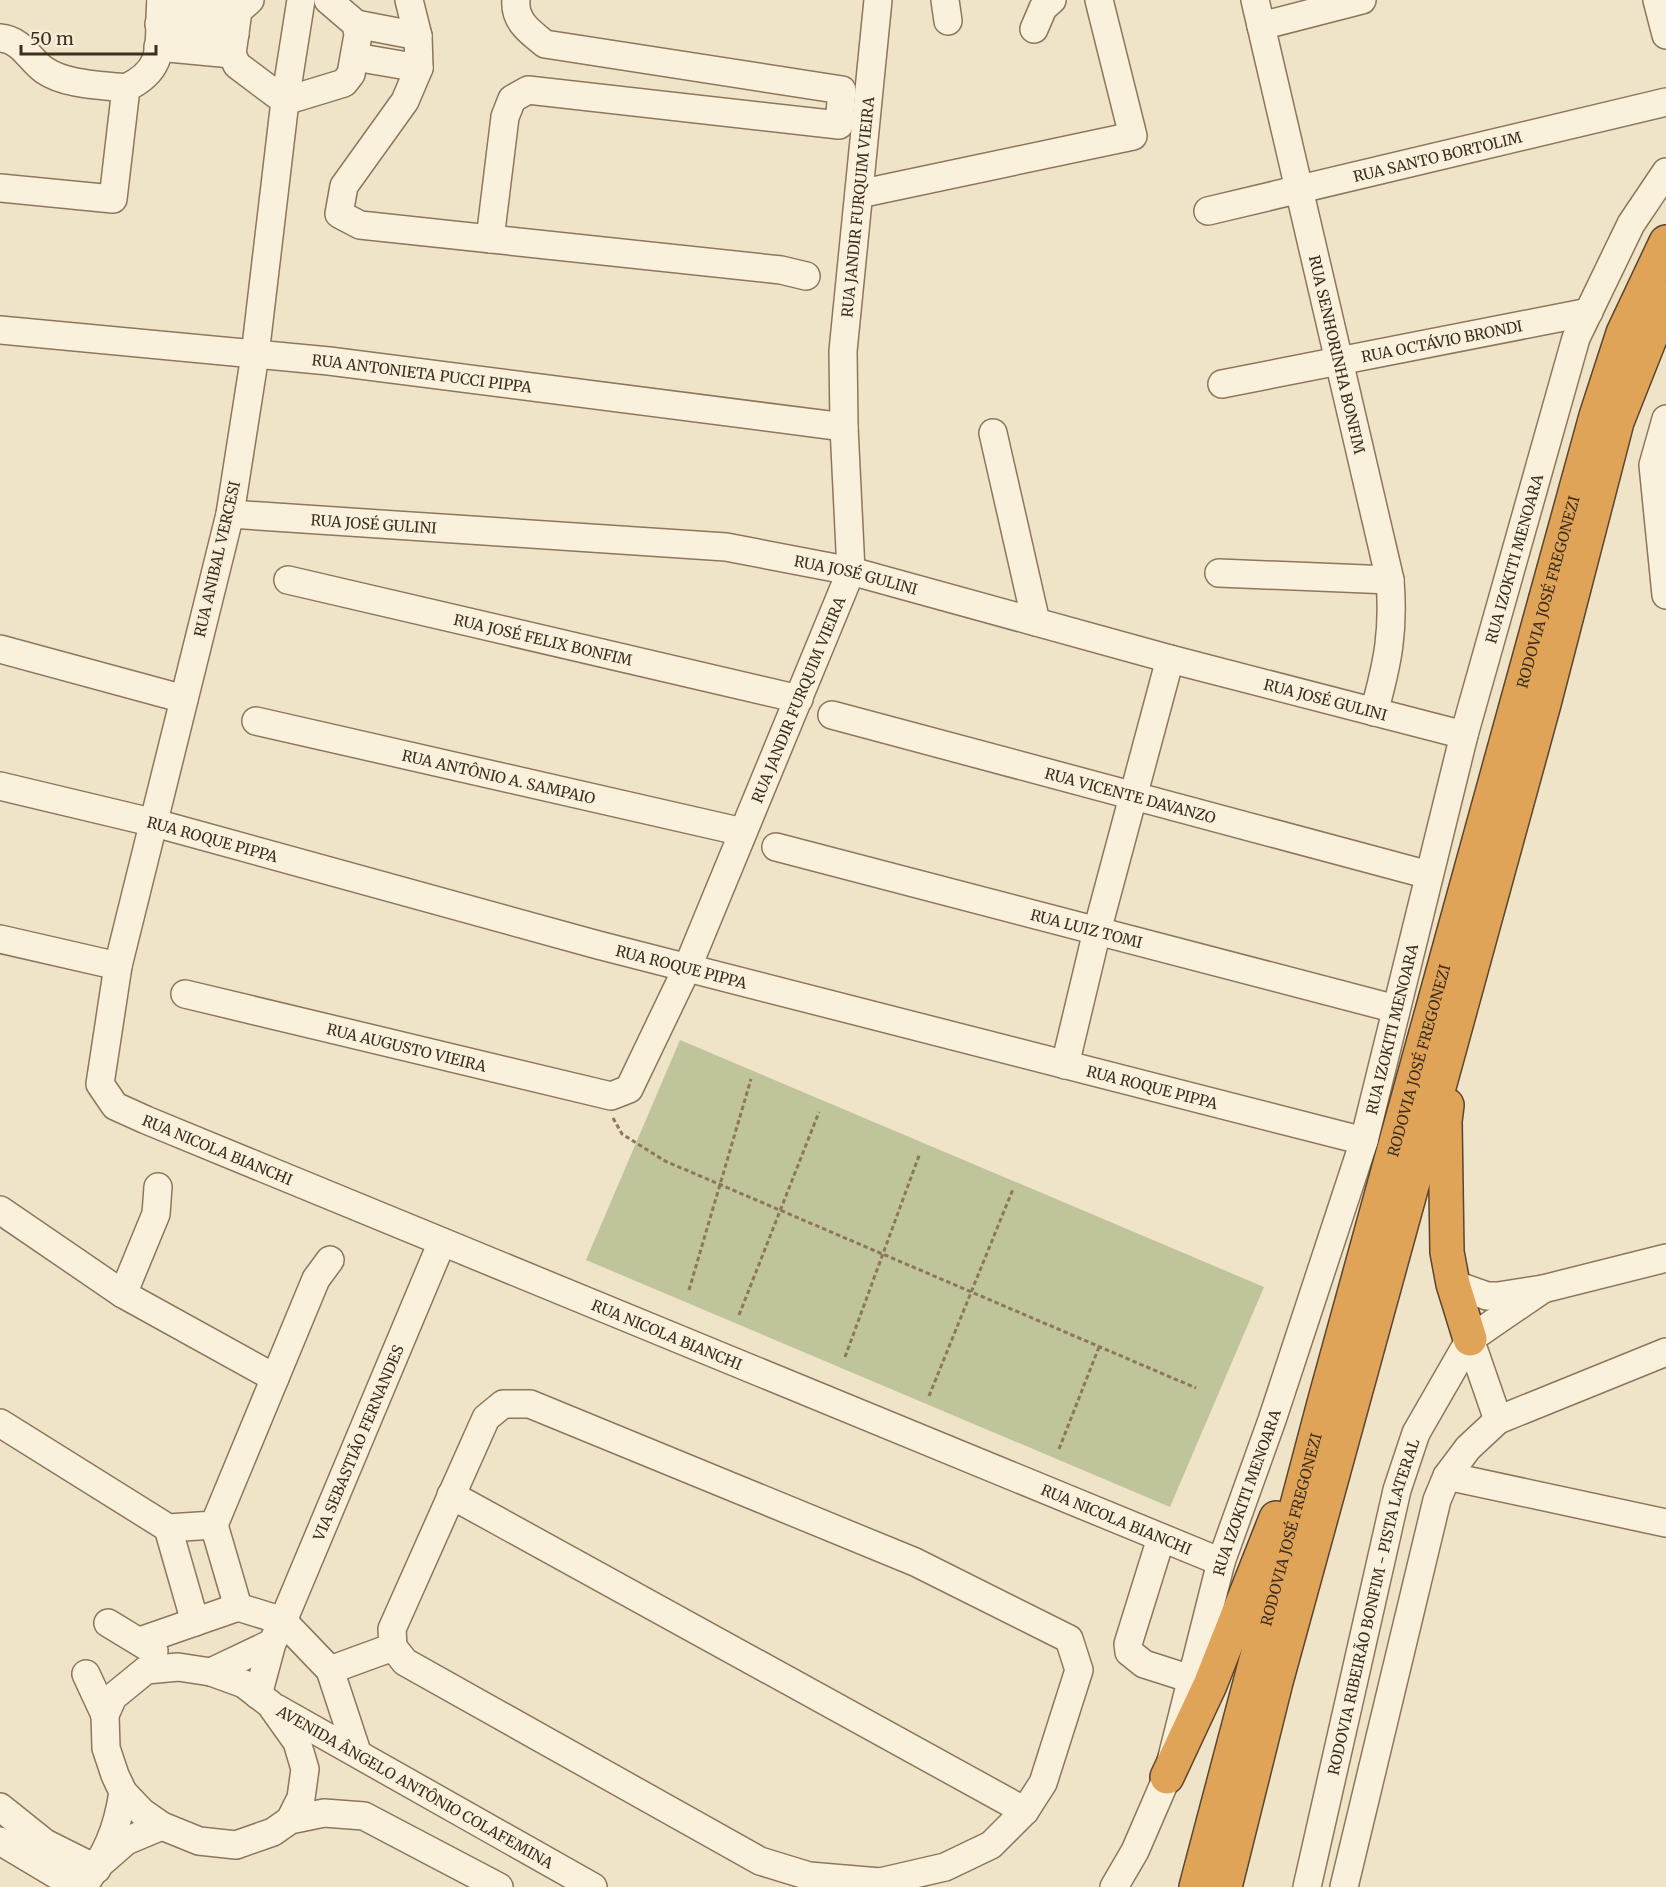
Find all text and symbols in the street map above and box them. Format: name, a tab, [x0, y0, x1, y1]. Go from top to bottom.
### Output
scale bar	[21, 18, 156, 56]
text: 50 m	[30, 27, 74, 50]
street label: RUA JANDIR FURQUIM VIEIRA	[837, 95, 878, 318]
street label: RUA SANTO BORTOLIM	[1351, 127, 1524, 186]
street label: RUA SENHORINHA BONFIM	[1305, 253, 1370, 456]
street label: RUA OCTÁVIO BRONDI	[1360, 316, 1524, 366]
street label: RUA ANTONIETA PUCCI PIPPA	[311, 350, 533, 396]
street label: RUA IZOKITI MENOARA	[1481, 471, 1547, 646]
street label: RUA ANIBAL VERCESI	[190, 479, 244, 639]
street label: RODOVIA JOSÉ FREGONEZI	[1512, 493, 1583, 690]
street label: RUA JOSÉ GULINI	[310, 510, 437, 537]
street label: RUA JOSÉ GULINI	[793, 551, 920, 598]
street label: RUA JANDIR FURQUIM VIEIRA	[747, 593, 849, 806]
street label: RUA JOSÉ FELIX BONFIM	[452, 609, 634, 669]
street label: RUA JOSÉ GULINI	[1262, 674, 1389, 724]
street label: RUA ANTÔNIO A. SAMPAIO	[400, 745, 597, 808]
street label: RUA VICENTE DAVANZO	[1043, 763, 1218, 827]
street label: RUA ROQUE PIPPA	[145, 812, 280, 866]
street label: RUA LUIZ TOMI	[1029, 904, 1145, 952]
street label: RUA ROQUE PIPPA	[614, 940, 750, 992]
street label: RUA IZOKITI MENOARA	[1361, 941, 1422, 1116]
street label: RODOVIA JOSÉ FREGONEZI	[1383, 962, 1454, 1159]
street label: RUA AUGUSTO VIEIRA	[325, 1019, 489, 1075]
street label: RUA ROQUE PIPPA	[1085, 1061, 1220, 1113]
street label: RUA NICOLA BIANCHI	[140, 1110, 296, 1189]
street label: RUA NICOLA BIANCHI	[589, 1295, 745, 1374]
street label: VIA SEBASTIÃO FERNANDES	[308, 1342, 407, 1544]
street label: RUA IZOKITI MENOARA	[1208, 1406, 1285, 1577]
street label: RODOVIA JOSÉ FREGONEZI	[1256, 1431, 1325, 1628]
street label: RODOVIA RIBEIRÃO BONFIM - PISTA LATERAL	[1323, 1435, 1423, 1777]
street label: RUA NICOLA BIANCHI	[1039, 1480, 1194, 1558]
street label: AVENIDA ÂNGELO ANTÔNIO COLAFEMINA	[273, 1701, 557, 1872]

